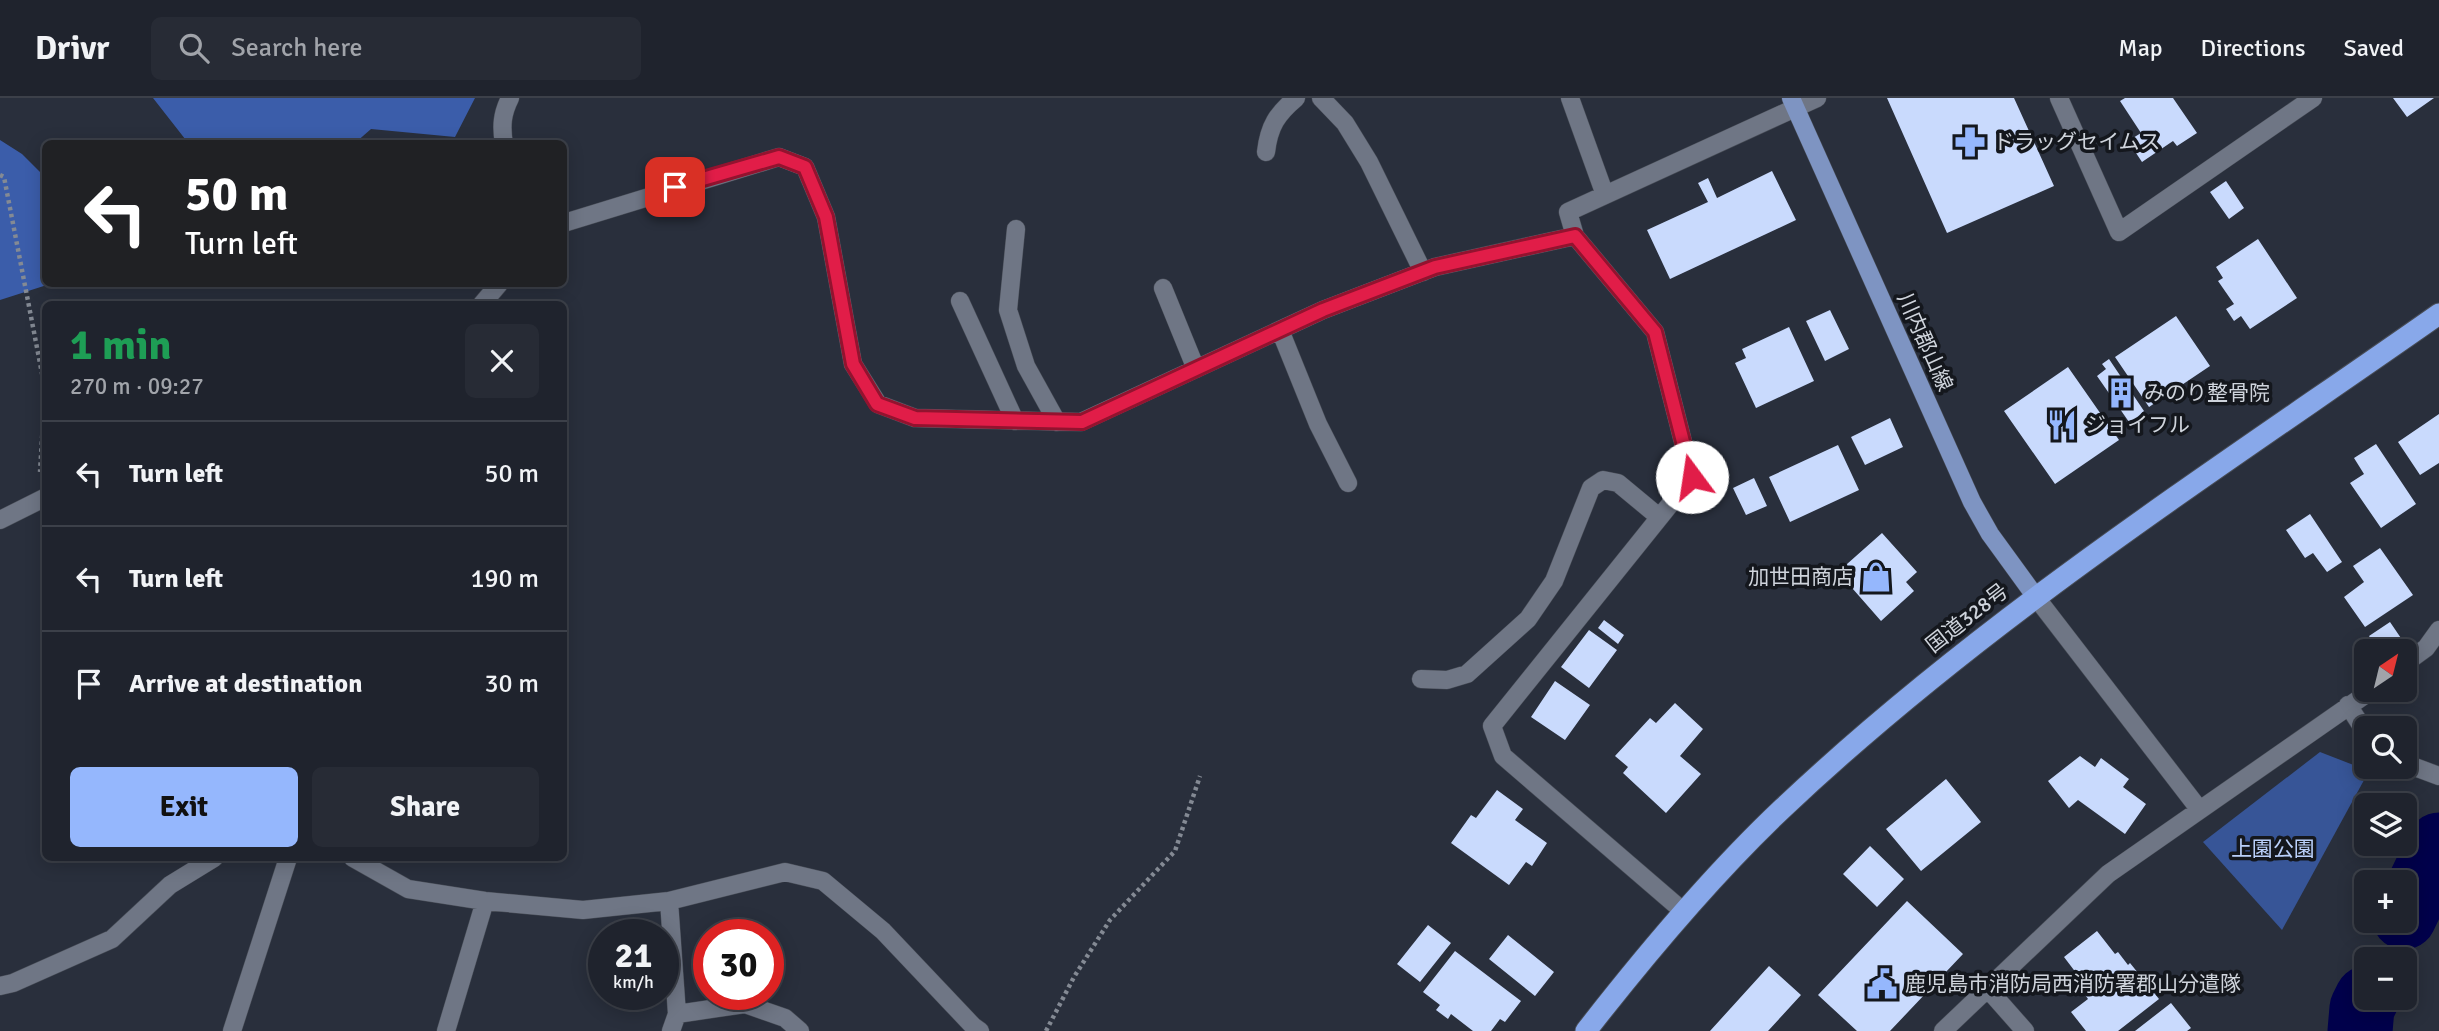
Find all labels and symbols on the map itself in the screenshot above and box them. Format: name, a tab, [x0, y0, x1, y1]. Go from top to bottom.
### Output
pharmacy icon: ドラッグセイムス	[1953, 125, 1987, 159]
place label: ドラッグセイムス	[1993, 129, 2161, 155]
pin	[645, 157, 705, 217]
street label: 川内郡山線	[1892, 289, 1958, 395]
building icon: みのり整骨院	[2104, 376, 2138, 410]
place label: みのり整骨院	[2144, 380, 2270, 406]
restaurant icon: ジョイフル	[2045, 408, 2079, 442]
place label: ジョイフル	[2085, 412, 2190, 438]
position arrow	[1655, 440, 1729, 514]
shop icon: 加世田商店	[1859, 560, 1893, 594]
place label: 加世田商店	[1748, 564, 1853, 590]
street label: 国道328号	[1921, 578, 2013, 658]
north arrow	[2354, 639, 2417, 702]
park label: 上園公園	[2231, 836, 2315, 862]
speed limit sign: 30	[693, 919, 784, 1010]
public building icon: 鹿児島市消防局西消防署郡山分遣隊	[1865, 967, 1899, 1001]
place label: 鹿児島市消防局西消防署郡山分遣隊	[1905, 971, 2241, 997]

